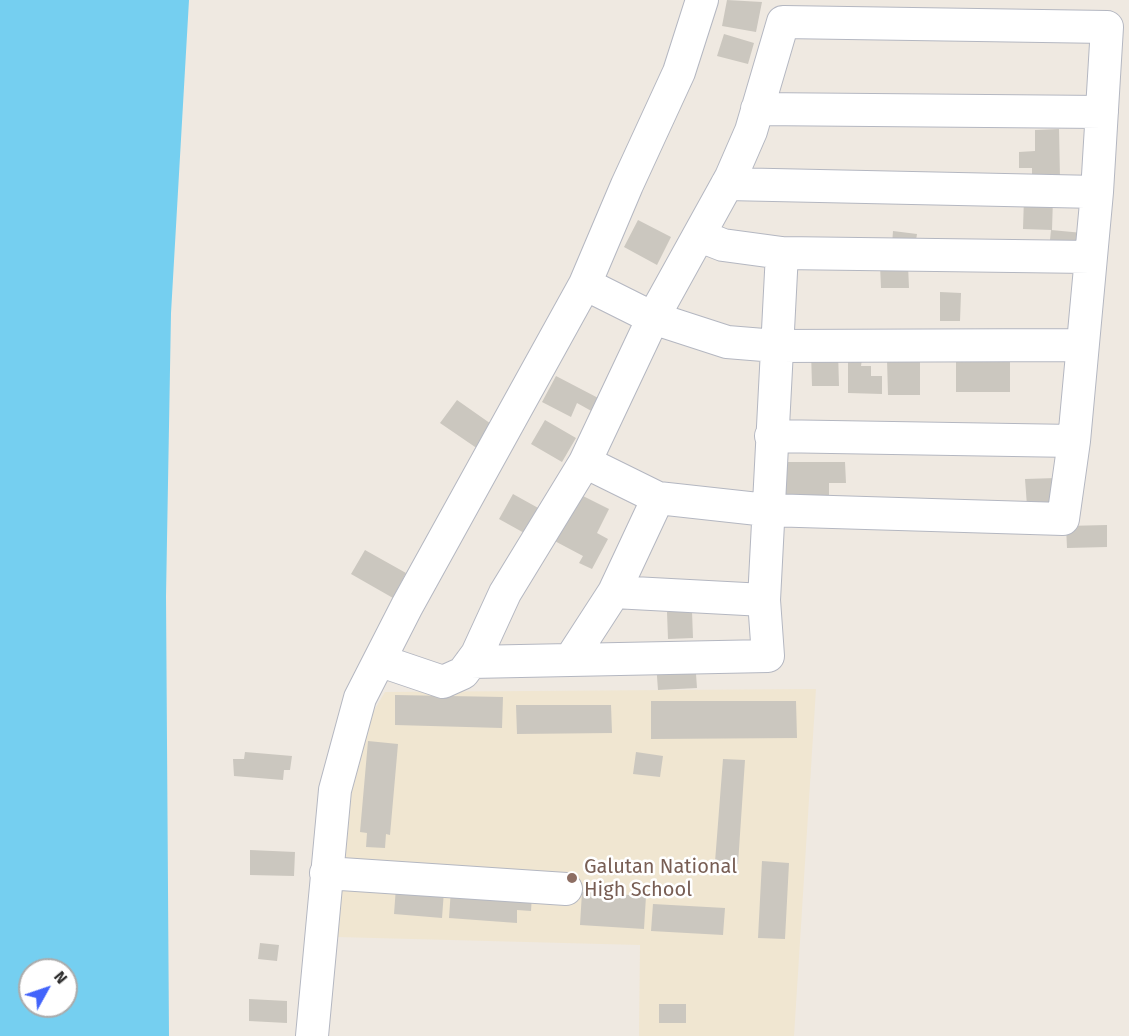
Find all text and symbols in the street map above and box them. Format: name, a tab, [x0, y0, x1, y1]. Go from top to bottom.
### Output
place label: Galutan National High School	[584, 855, 737, 902]
marker: Galutan National High School	[565, 871, 579, 885]
north arrow	[18, 958, 78, 1018]
text: N	[50, 967, 71, 988]

